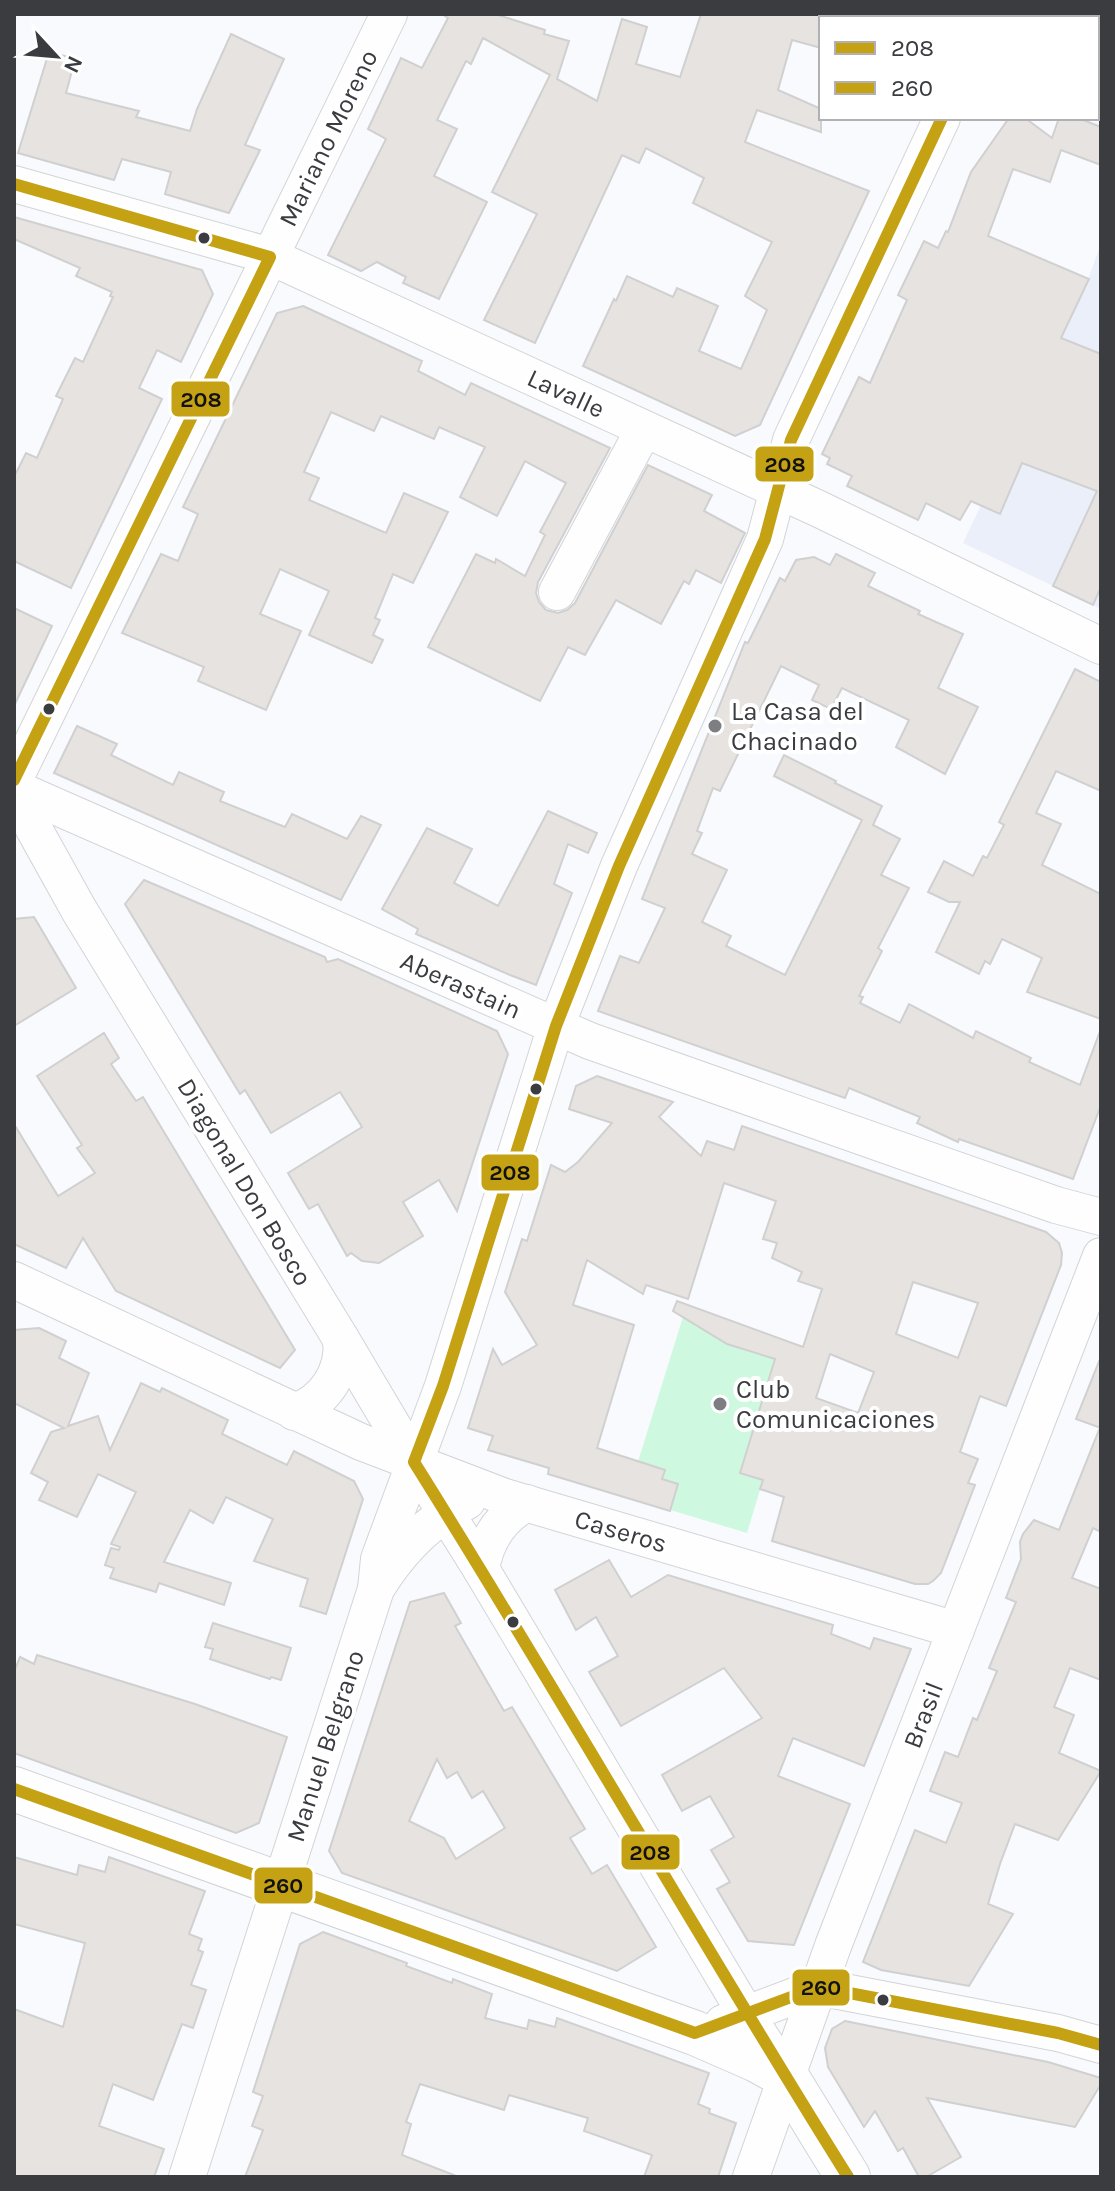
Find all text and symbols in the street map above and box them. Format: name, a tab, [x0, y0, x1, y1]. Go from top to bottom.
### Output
north arrow	[16, 16, 96, 96]
legend	[819, 16, 1099, 120]
text: 208	[891, 34, 934, 62]
street label: Mariano Moreno	[272, 45, 385, 232]
text: N	[58, 52, 88, 77]
text: 260	[891, 74, 933, 102]
unlabelled marker	[196, 230, 212, 246]
street label: Lavalle	[522, 362, 609, 425]
line badge: 208	[170, 380, 231, 418]
text: 208	[180, 387, 222, 413]
line badge: 208	[754, 445, 815, 483]
text: 208	[764, 452, 806, 478]
place label: La Casa del Chacinado	[731, 696, 864, 757]
unlabelled marker	[41, 701, 57, 717]
marker: La Casa del Chacinado	[706, 717, 724, 735]
street label: Aberastain	[396, 945, 526, 1026]
street label: Diagonal Don Bosco	[170, 1073, 319, 1292]
unlabelled marker	[528, 1081, 544, 1097]
line badge: 208	[480, 1153, 540, 1192]
text: 208	[489, 1160, 531, 1186]
place label: Club Comunicaciones	[736, 1374, 935, 1435]
marker: Club Comunicaciones	[711, 1395, 729, 1413]
street label: Caseros	[571, 1504, 671, 1559]
unlabelled marker	[505, 1614, 521, 1630]
street label: Manuel Belgrano	[280, 1646, 371, 1846]
street label: Brasil	[897, 1678, 950, 1753]
line badge: 208	[620, 1833, 681, 1871]
text: 208	[629, 1840, 671, 1866]
line badge: 260	[253, 1866, 314, 1905]
text: 260	[263, 1873, 303, 1899]
line badge: 260	[791, 1968, 851, 2007]
text: 260	[801, 1975, 841, 2001]
unlabelled marker	[875, 1992, 891, 2008]

